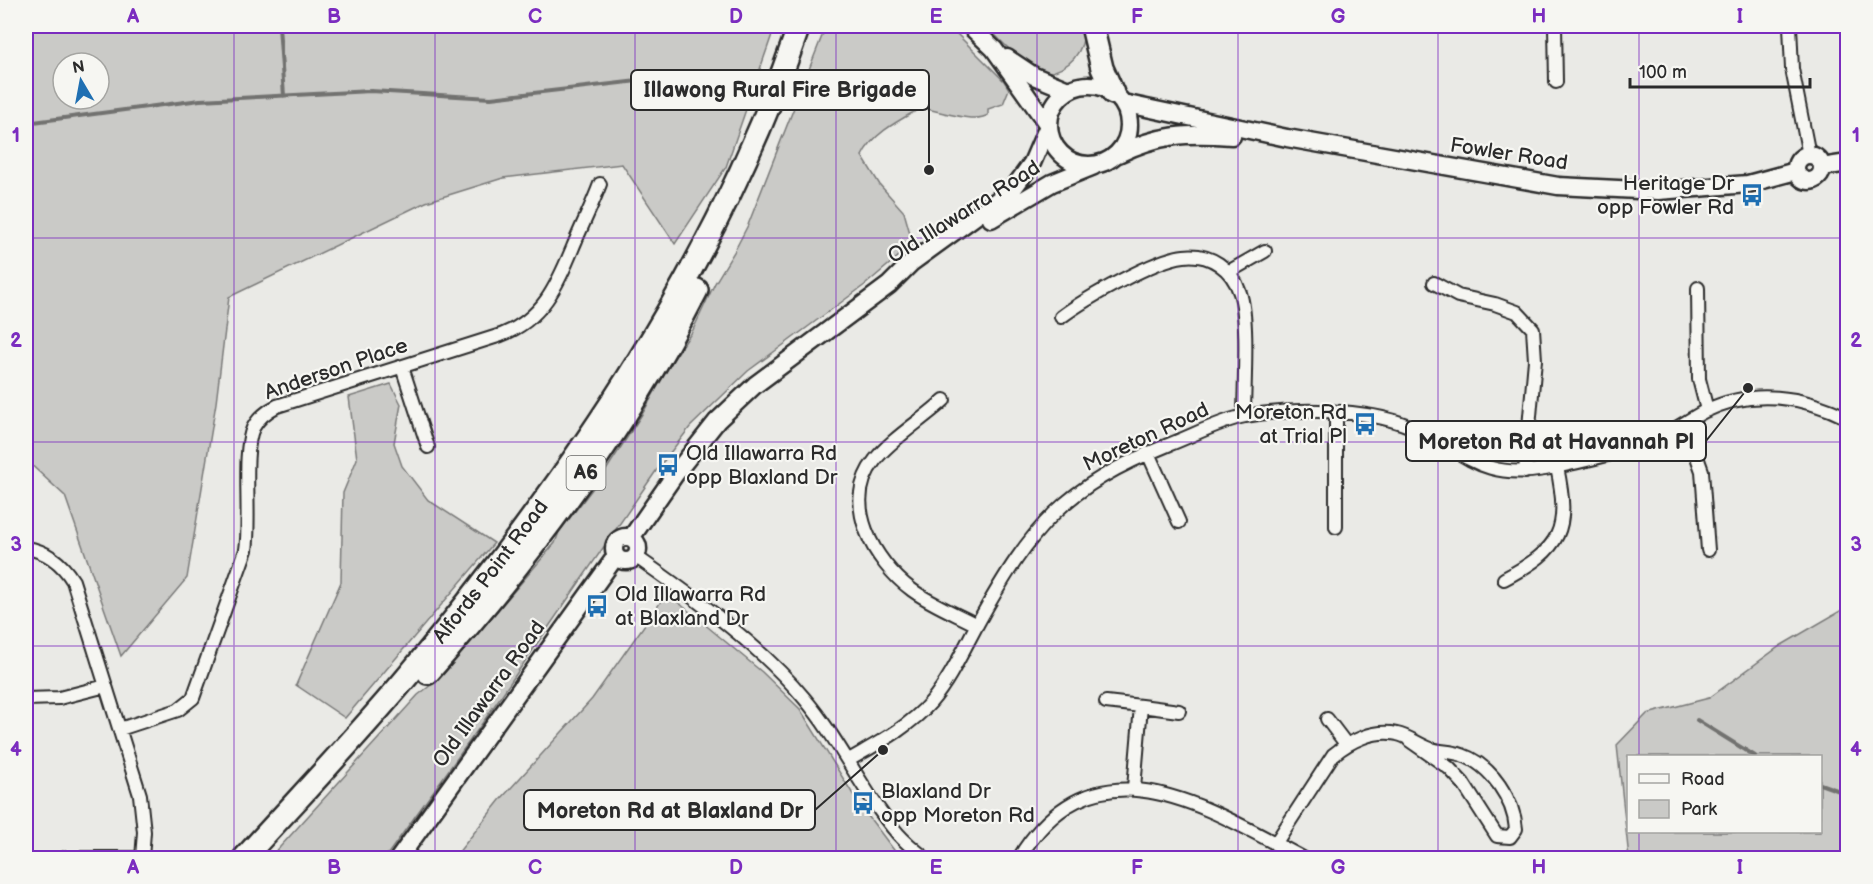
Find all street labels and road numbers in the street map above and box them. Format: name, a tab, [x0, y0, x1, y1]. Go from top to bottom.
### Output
street label: Fowler Road	[1448, 132, 1570, 176]
street label: Old Illawarra Road	[883, 155, 1045, 269]
street label: Anderson Place	[261, 333, 411, 405]
street label: Moreton Road	[1079, 397, 1213, 477]
road number: A6	[566, 456, 606, 490]
street label: Alfords Point Road	[427, 495, 553, 648]
street label: Old Illawarra Road	[428, 616, 550, 772]

